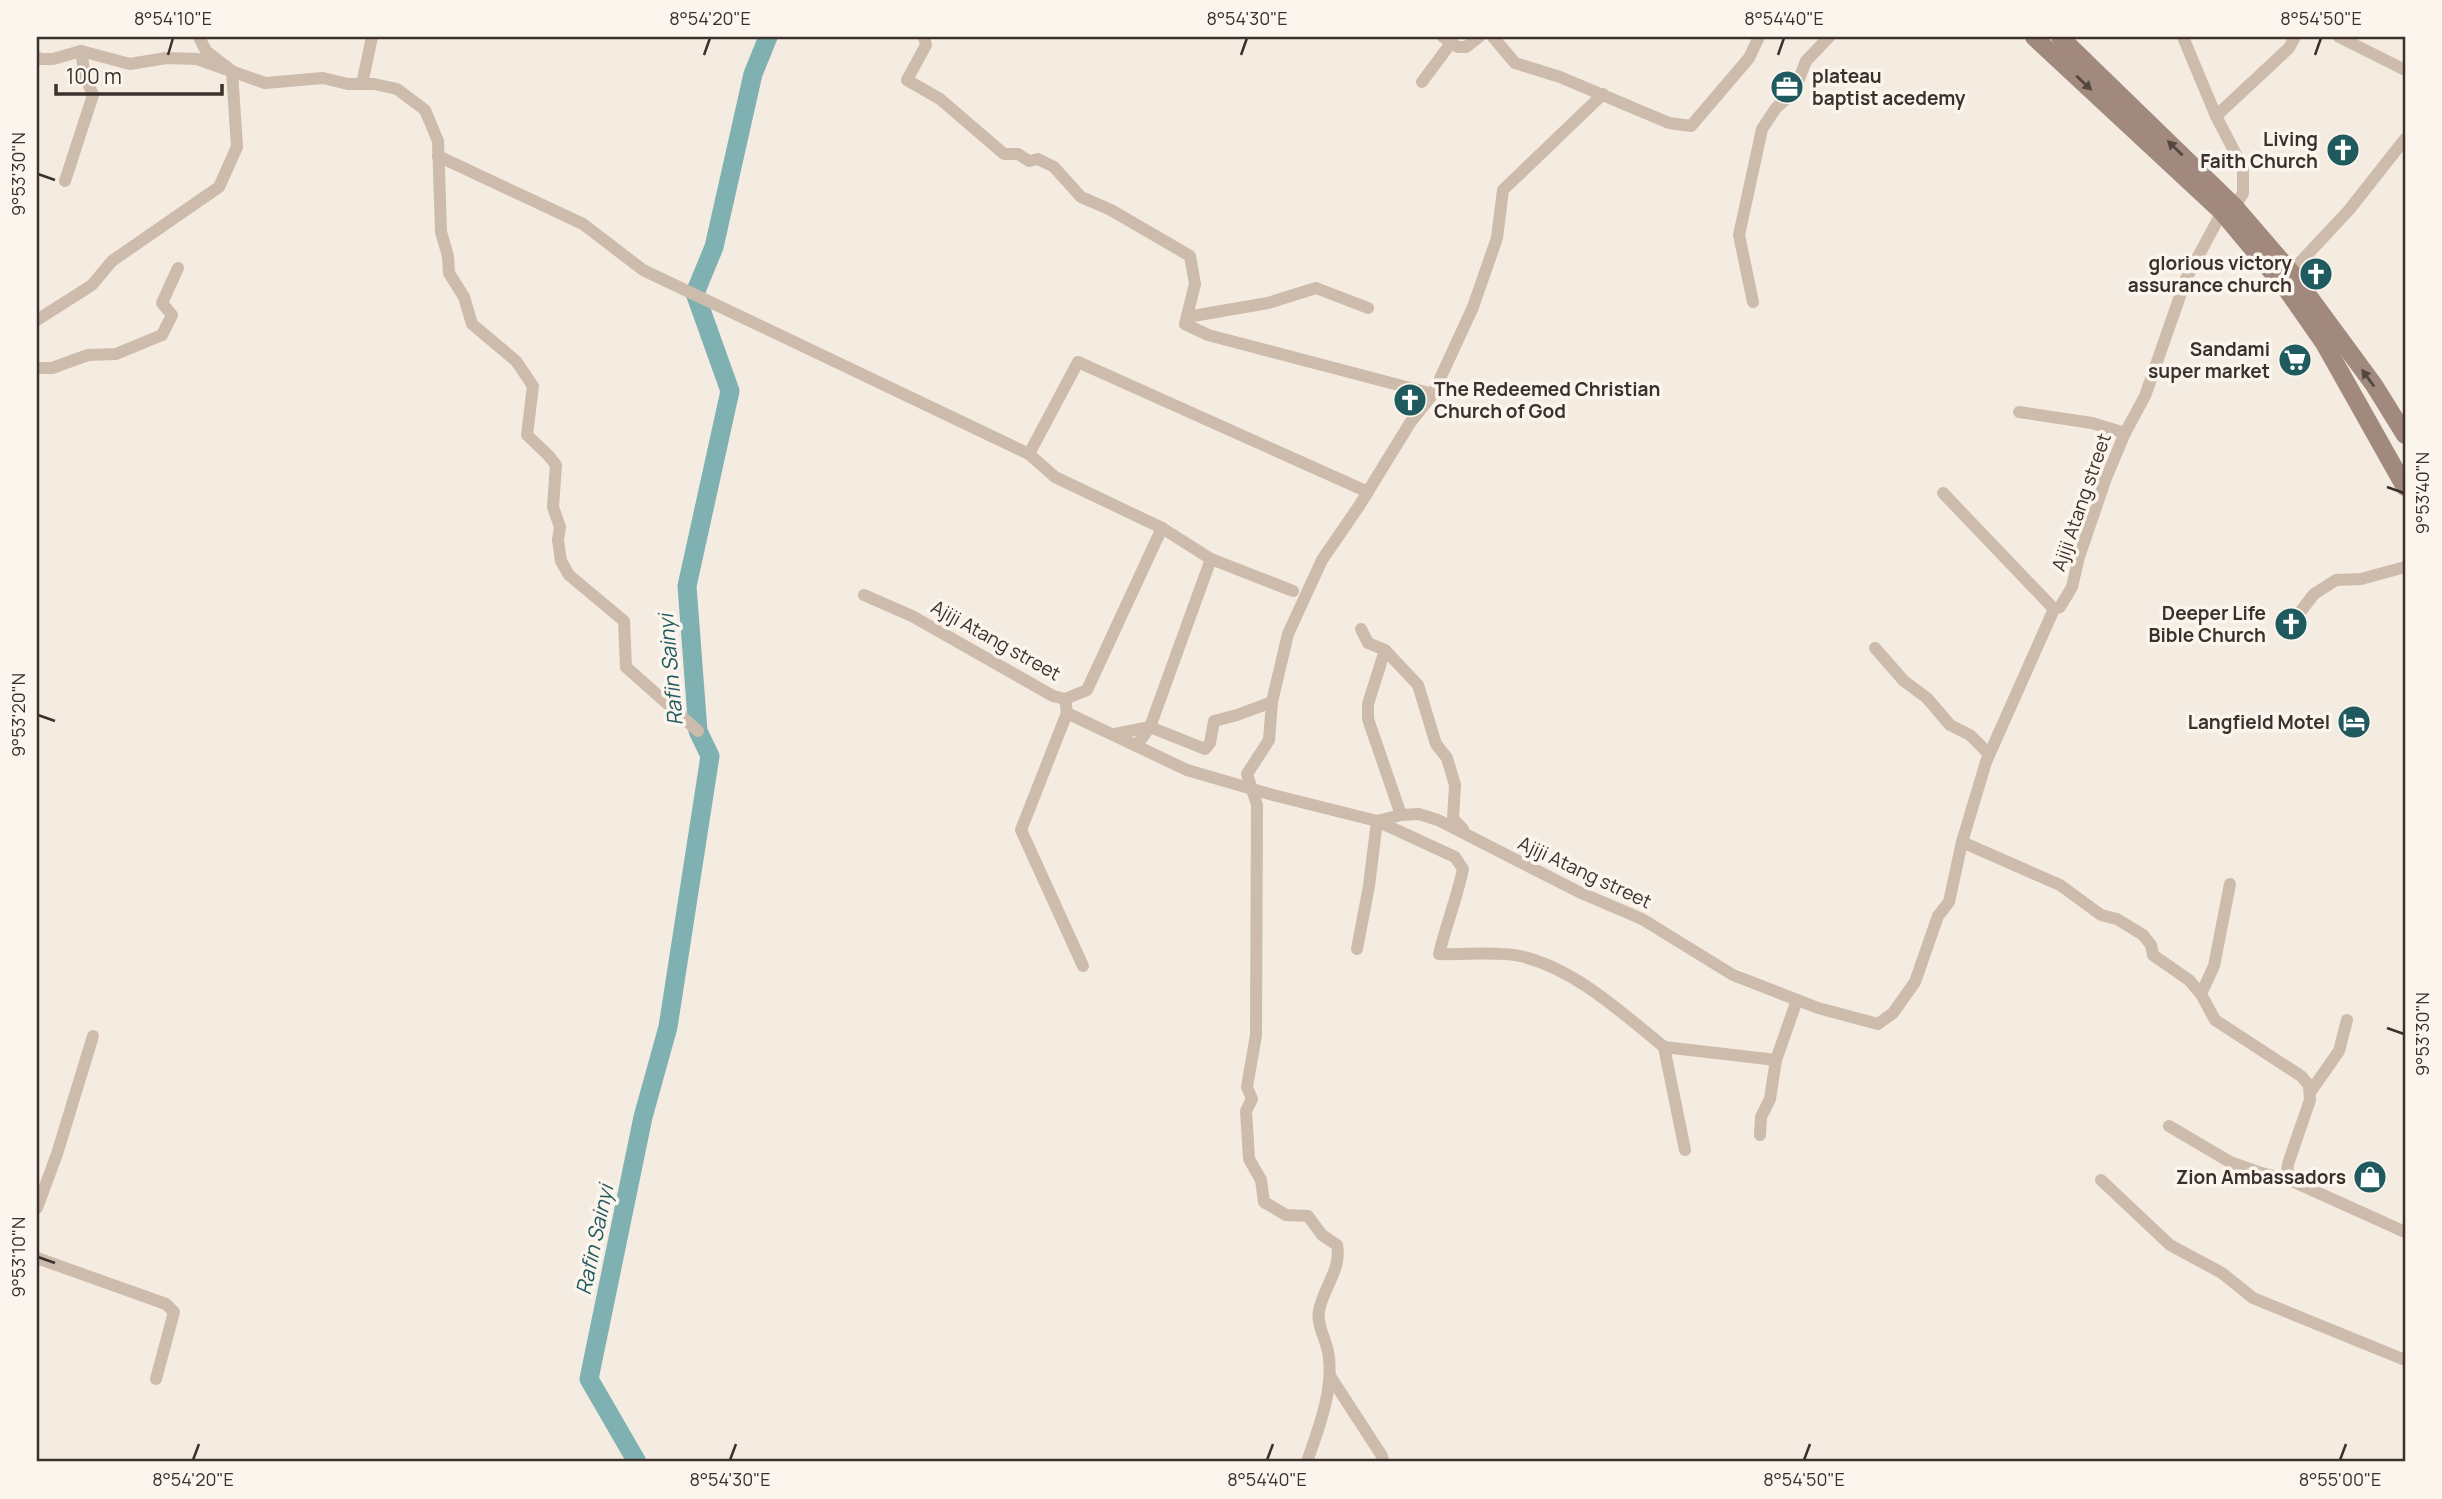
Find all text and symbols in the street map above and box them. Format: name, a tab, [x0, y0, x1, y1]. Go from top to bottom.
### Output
text: 8°54'10"E	[134, 6, 212, 30]
text: 8°54'20"E	[669, 6, 751, 30]
text: 8°54'30"E	[1206, 6, 1288, 30]
text: 8°54'40"E	[1744, 6, 1824, 30]
text: 8°54'50"E	[2280, 6, 2362, 30]
scale bar	[56, 52, 222, 96]
text: 100 m	[66, 62, 122, 90]
place label: plateau baptist acedemy	[1812, 63, 1966, 111]
office icon: plateau baptist acedemy	[1768, 68, 1806, 106]
one-way arrow	[2075, 75, 2092, 91]
place label: Living Faith Church	[2200, 126, 2318, 174]
church icon: Living Faith Church	[2324, 131, 2362, 169]
text: 9°53'30"N	[6, 132, 30, 216]
one-way arrow	[2167, 141, 2184, 157]
place label: glorious victory assurance church	[2128, 250, 2292, 298]
church icon: glorious victory assurance church	[2297, 255, 2335, 293]
place label: Sandami super market	[2148, 336, 2270, 384]
supermarket icon: Sandami super market	[2276, 341, 2314, 379]
one-way arrow	[2362, 369, 2376, 387]
place label: The Redeemed Christian Church of God	[1434, 376, 1660, 424]
church icon: The Redeemed Christian Church of God	[1391, 381, 1429, 419]
street label: Ajiji Atang street	[2045, 429, 2117, 575]
text: 9°53'40"N	[2410, 452, 2434, 534]
street label: Ajiji Atang street	[927, 594, 1065, 686]
place label: Deeper Life Bible Church	[2148, 600, 2266, 648]
church icon: Deeper Life Bible Church	[2272, 605, 2310, 643]
water label: Rafin Sainyi	[651, 610, 689, 727]
text: 9°53'20"N	[6, 673, 30, 757]
hotel icon: Langfield Motel	[2335, 703, 2373, 741]
place label: Langfield Motel	[2188, 709, 2330, 735]
street label: Ajiji Atang street	[1514, 830, 1656, 914]
text: 9°53'30"N	[2410, 992, 2434, 1076]
shop icon: Zion Ambassadors	[2351, 1158, 2389, 1196]
place label: Zion Ambassadors	[2176, 1164, 2346, 1190]
water label: Rafin Sainyi	[569, 1179, 620, 1297]
text: 9°53'10"N	[6, 1217, 30, 1297]
text: 8°54'20"E	[152, 1467, 234, 1491]
text: 8°54'30"E	[689, 1467, 771, 1491]
text: 8°54'40"E	[1227, 1467, 1307, 1491]
text: 8°54'50"E	[1763, 1467, 1845, 1491]
text: 8°55'00"E	[2299, 1467, 2381, 1491]

